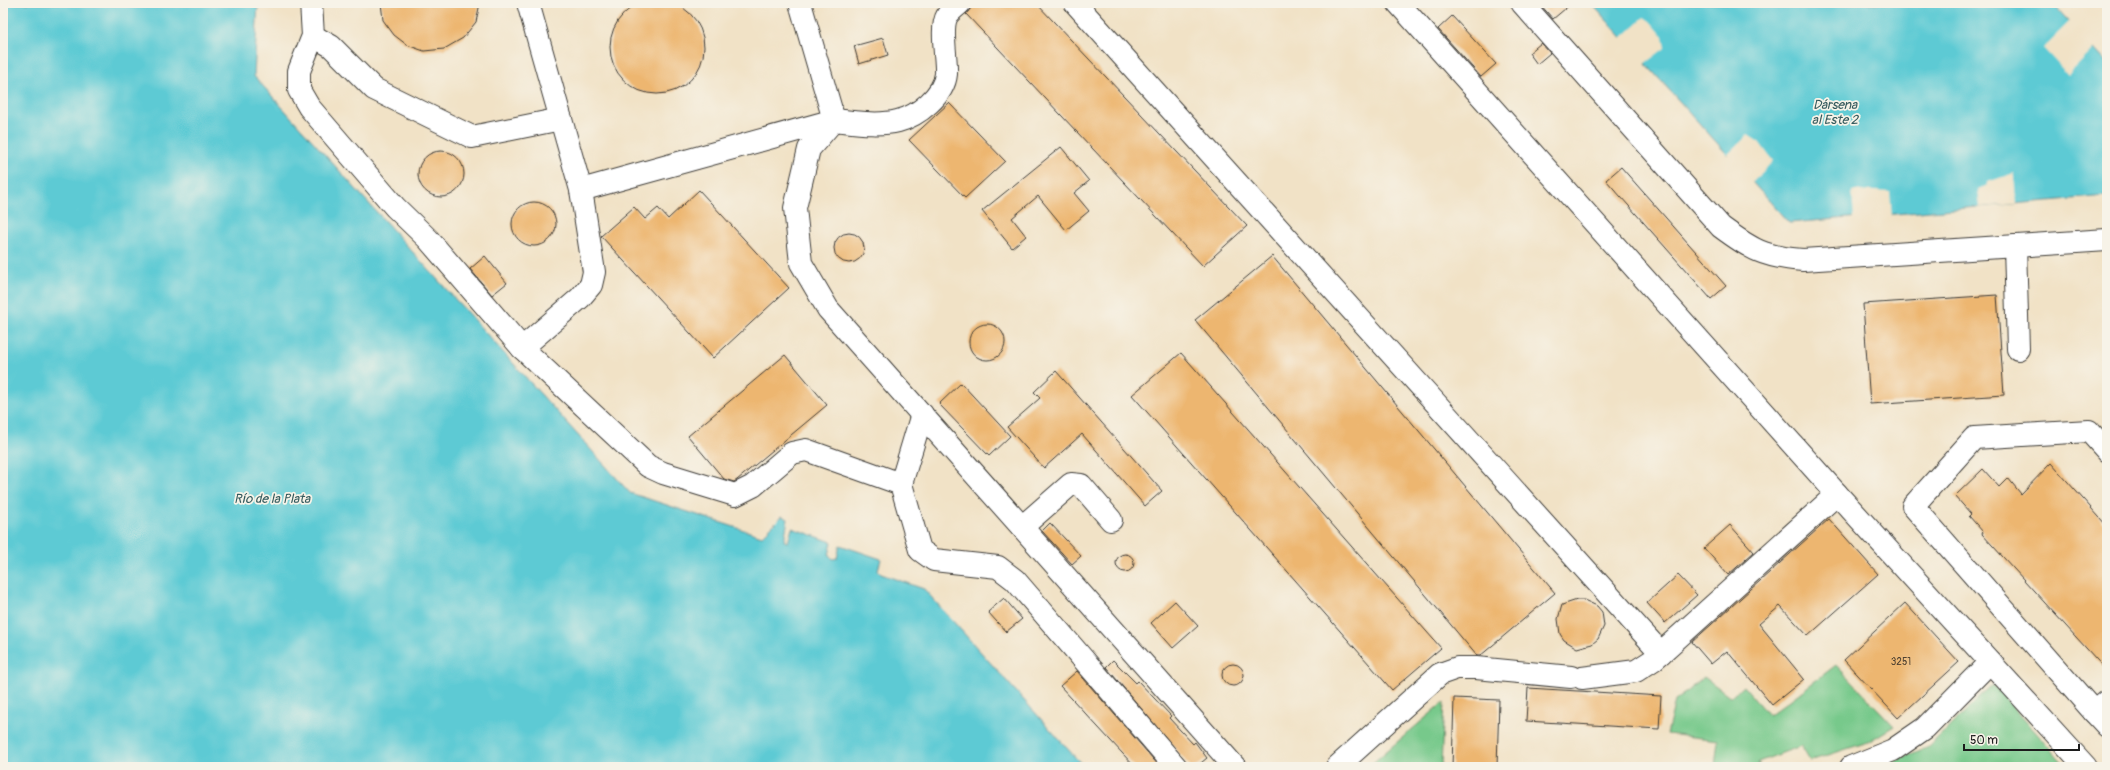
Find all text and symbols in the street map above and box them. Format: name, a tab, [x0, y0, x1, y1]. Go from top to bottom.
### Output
water label: Dársena al Este 2	[1812, 97, 1860, 128]
water label: Río de la Plata	[234, 491, 311, 507]
house number: 3251	[1891, 656, 1911, 668]
scale bar	[1964, 726, 2079, 752]
text: 50 m	[1970, 733, 1998, 748]

